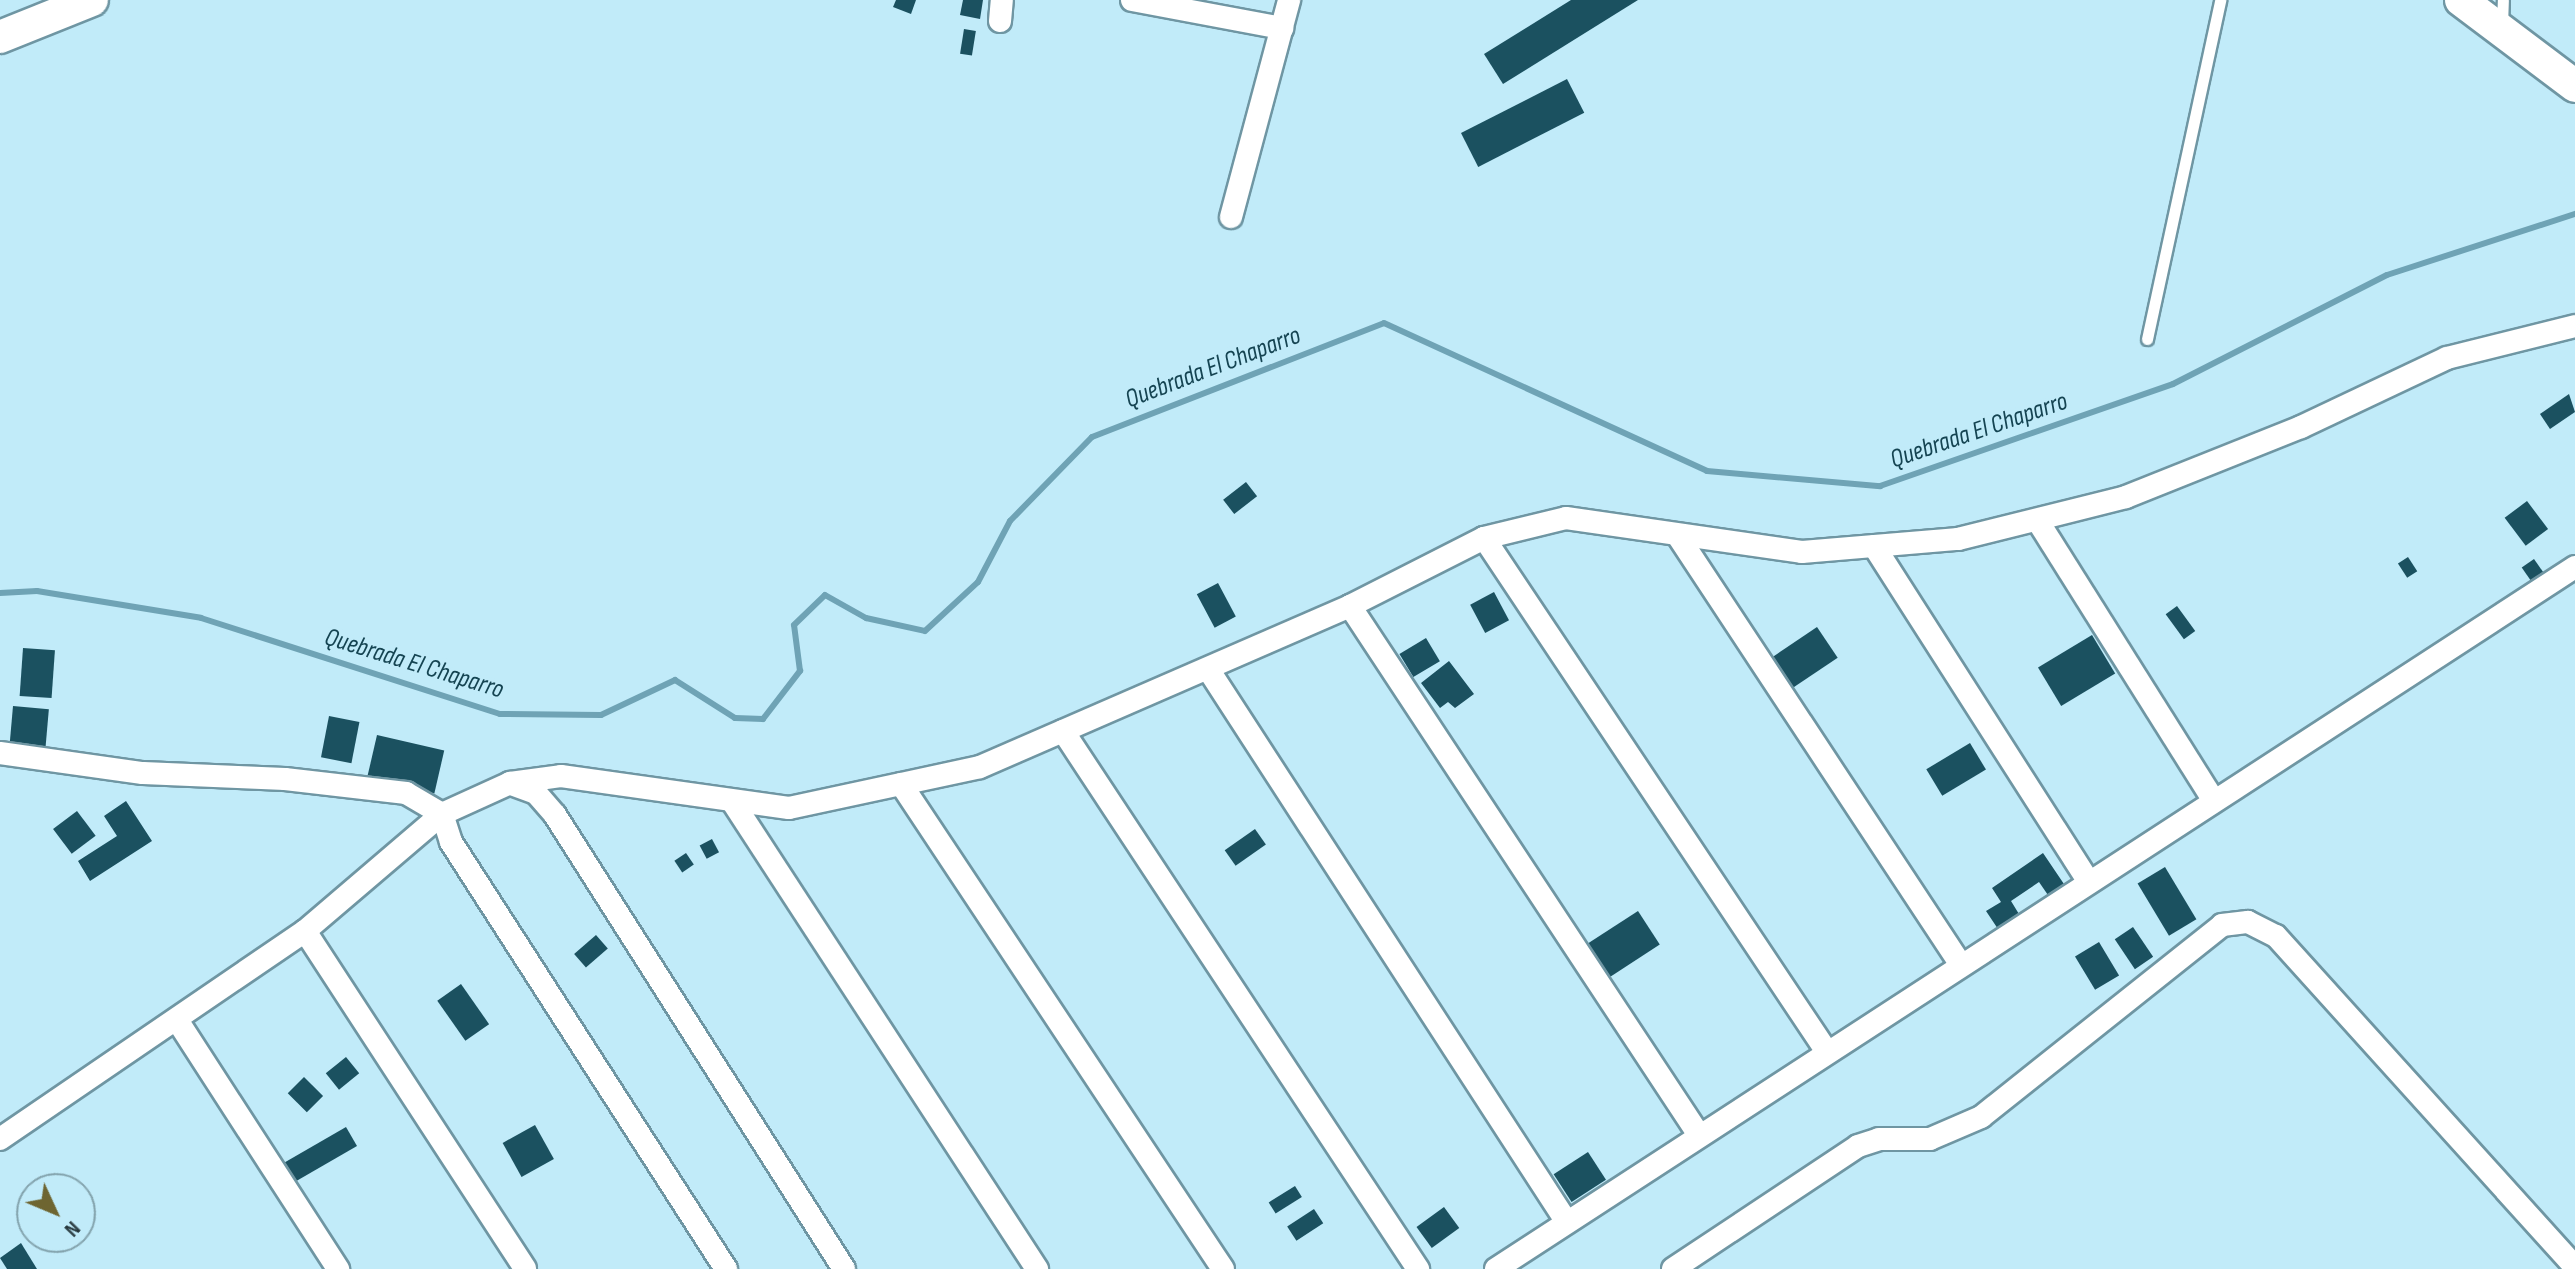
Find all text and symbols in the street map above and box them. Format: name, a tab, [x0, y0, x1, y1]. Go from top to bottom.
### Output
water label: Quebrada El Chaparro	[1121, 320, 1305, 416]
water label: Quebrada El Chaparro	[1886, 386, 2072, 476]
water label: Quebrada El Chaparro	[321, 622, 507, 706]
north arrow	[16, 1173, 96, 1253]
text: N	[58, 1215, 86, 1242]

